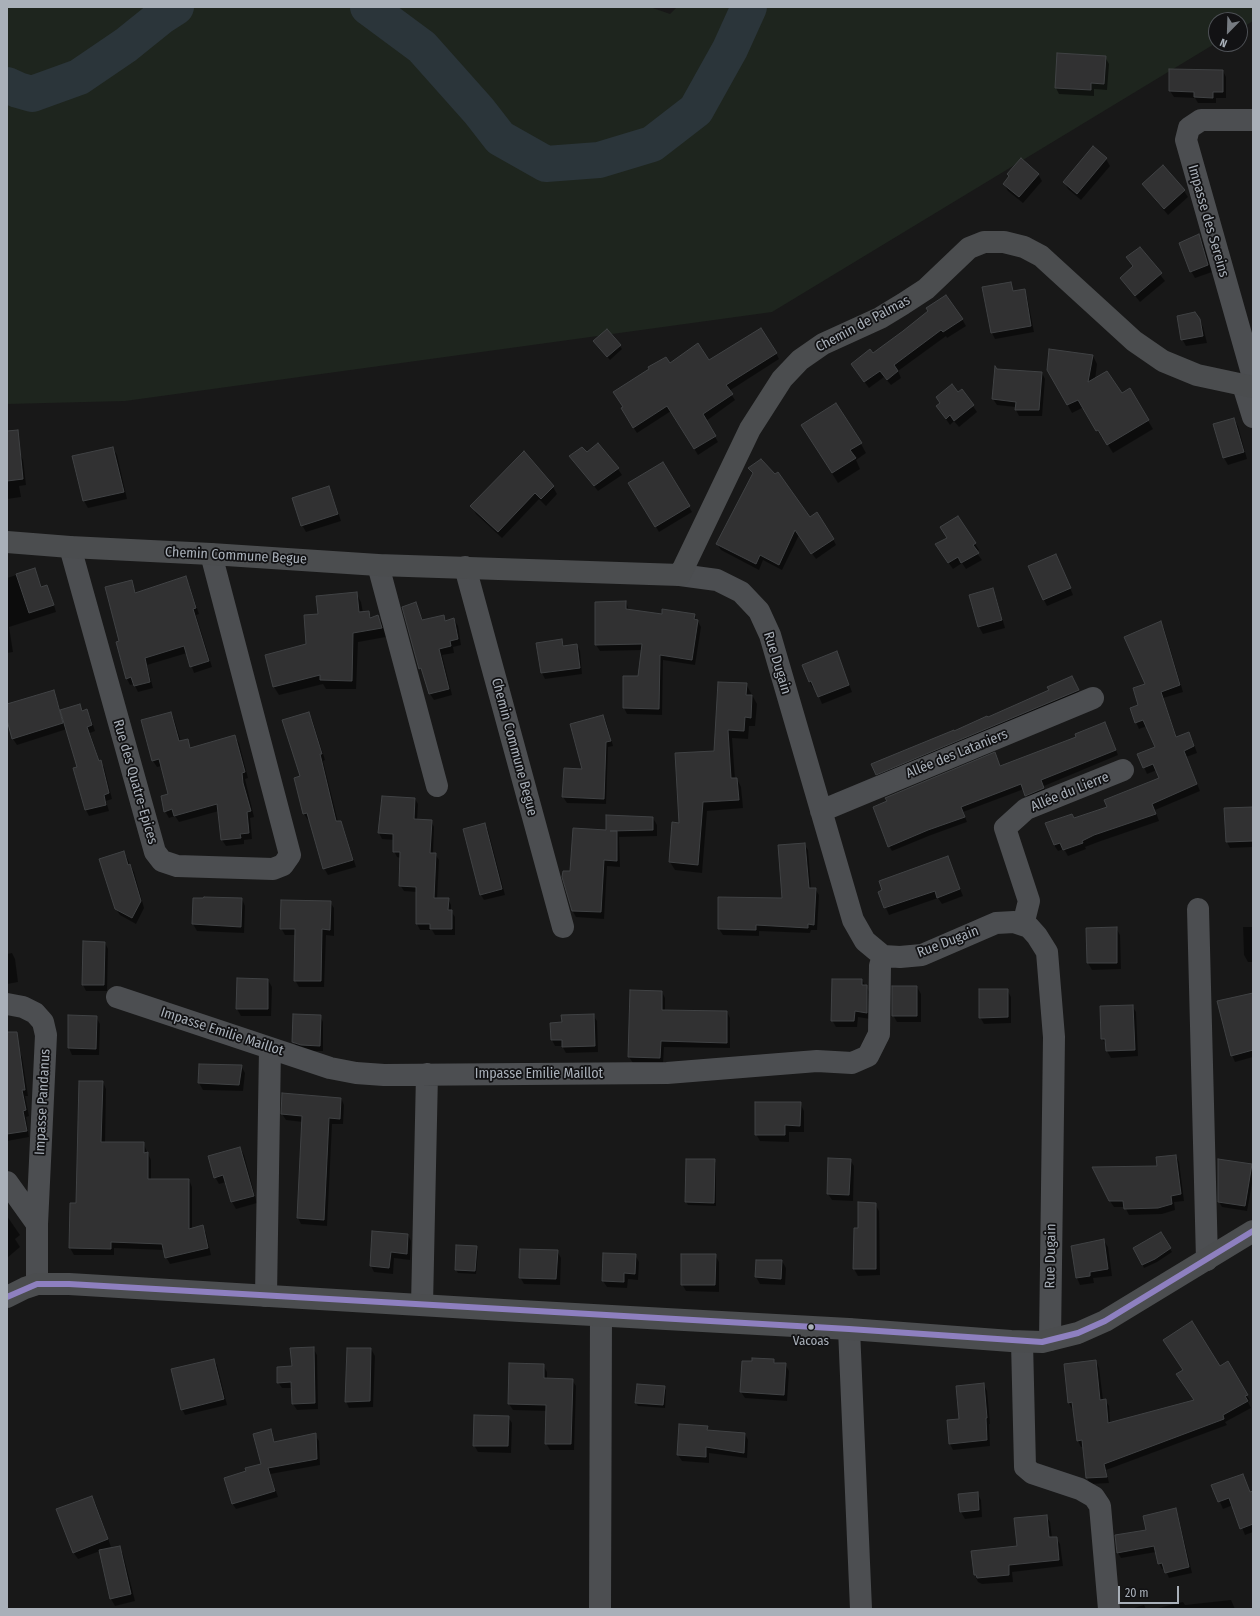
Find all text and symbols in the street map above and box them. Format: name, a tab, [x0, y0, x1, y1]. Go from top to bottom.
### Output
north arrow	[1208, 12, 1248, 52]
text: N	[1218, 35, 1229, 50]
street label: Impasse des Sereins	[1184, 163, 1232, 279]
street label: Chemin de Palmas	[813, 292, 913, 356]
street label: Chemin Commune Begue	[165, 544, 307, 568]
street label: Rue Dugain	[760, 630, 794, 696]
street label: Chemin Commune Begue	[487, 676, 541, 818]
street label: Rue des Quatre-Epices	[109, 718, 161, 846]
street label: Allée des Lataniers	[904, 726, 1010, 782]
street label: Allée du Lierre	[1028, 769, 1112, 815]
street label: Rue Dugain	[915, 923, 981, 961]
street label: Impasse Emilie Maillot	[158, 1004, 286, 1060]
street label: Impasse Pandanus	[32, 1048, 54, 1156]
street label: Impasse Emilie Maillot	[475, 1066, 603, 1082]
street label: Rue Dugain	[1042, 1224, 1060, 1288]
marker: Vacoas	[806, 1322, 816, 1332]
place label: Vacoas	[793, 1333, 829, 1349]
scale bar	[1120, 1578, 1181, 1604]
text: 20 m	[1125, 1586, 1149, 1600]

